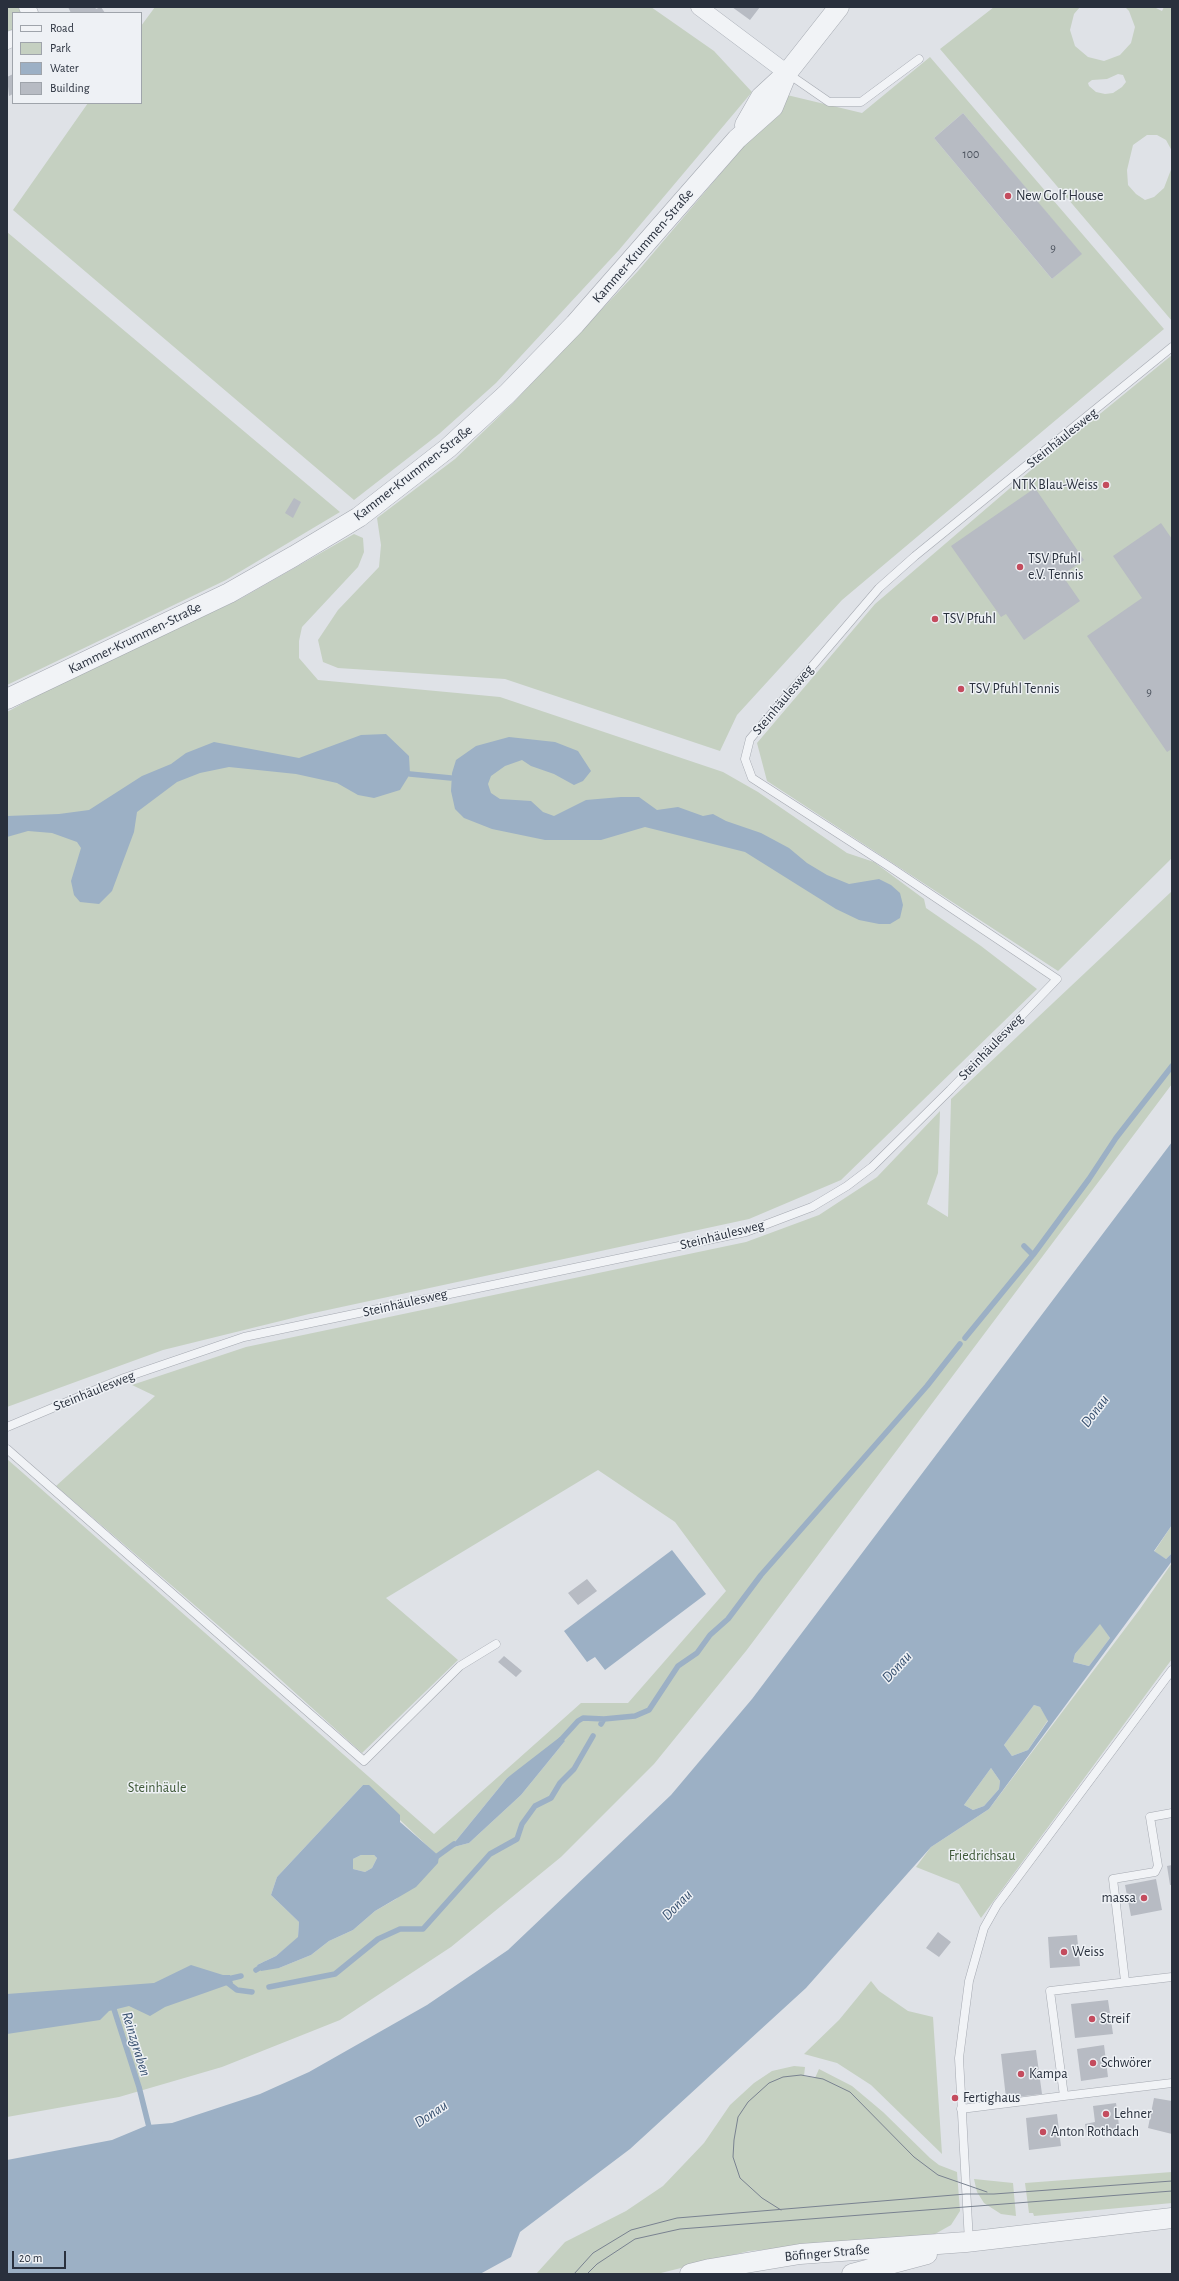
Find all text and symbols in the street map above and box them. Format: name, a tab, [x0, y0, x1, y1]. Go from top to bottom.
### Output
legend	[12, 12, 142, 104]
text: Road	[50, 22, 74, 34]
text: Park	[50, 42, 71, 54]
text: Water	[50, 62, 79, 74]
text: Building	[50, 82, 90, 94]
house number: 100	[963, 147, 979, 161]
street label: Kammer-Krummen-Straße	[589, 185, 697, 307]
place label: New Golf House	[1016, 188, 1103, 204]
marker: New Golf House	[1003, 191, 1013, 201]
house number: 9	[1050, 241, 1056, 255]
street label: Steinhäulesweg	[1023, 404, 1101, 472]
street label: Kammer-Krummen-Straße	[350, 421, 476, 525]
place label: NTK Blau-Weiss	[1012, 477, 1098, 493]
marker: NTK Blau-Weiss	[1101, 480, 1111, 490]
place label: TSV Pfuhl e.V. Tennis	[1028, 551, 1083, 584]
marker: TSV Pfuhl e.V. Tennis	[1015, 562, 1025, 572]
street label: Kammer-Krummen-Straße	[66, 598, 204, 678]
place label: TSV Pfuhl	[943, 611, 996, 627]
marker: TSV Pfuhl	[930, 614, 940, 624]
street label: Steinhäulesweg	[749, 662, 817, 738]
place label: TSV Pfuhl Tennis	[969, 681, 1059, 697]
marker: TSV Pfuhl Tennis	[956, 684, 966, 694]
house number: 9	[1146, 685, 1152, 699]
street label: Steinhäulesweg	[955, 1010, 1027, 1084]
street label: Steinhäulesweg	[678, 1216, 766, 1254]
street label: Steinhäulesweg	[361, 1285, 449, 1321]
street label: Steinhäulesweg	[51, 1367, 137, 1415]
water label: Donau	[1077, 1391, 1113, 1431]
water label: Donau	[878, 1648, 916, 1686]
park label: Steinhäule	[128, 1780, 186, 1796]
park label: Friedrichsau	[949, 1848, 1015, 1864]
water label: Donau	[658, 1886, 696, 1924]
place label: massa	[1102, 1890, 1136, 1906]
marker: massa	[1139, 1893, 1149, 1903]
place label: Weiss	[1072, 1944, 1104, 1960]
marker: Weiss	[1059, 1947, 1069, 1957]
water label: Reinzgraben	[118, 2009, 154, 2079]
place label: Streif	[1100, 2011, 1130, 2027]
marker: Streif	[1087, 2014, 1097, 2024]
place label: Schwörer	[1101, 2055, 1151, 2071]
marker: Schwörer	[1088, 2058, 1098, 2068]
place label: Kampa	[1029, 2066, 1068, 2082]
marker: Kampa	[1016, 2069, 1026, 2079]
place label: Fertighaus	[963, 2090, 1020, 2106]
marker: Fertighaus	[950, 2093, 960, 2103]
water label: Donau	[411, 2096, 451, 2132]
place label: Lehner	[1114, 2106, 1151, 2122]
marker: Lehner	[1101, 2109, 1111, 2119]
place label: Anton Rothdach	[1051, 2124, 1139, 2140]
marker: Anton Rothdach	[1038, 2127, 1048, 2137]
street label: Böfinger Straße	[784, 2241, 870, 2265]
scale bar	[14, 2243, 68, 2269]
text: 20 m	[19, 2252, 42, 2264]

